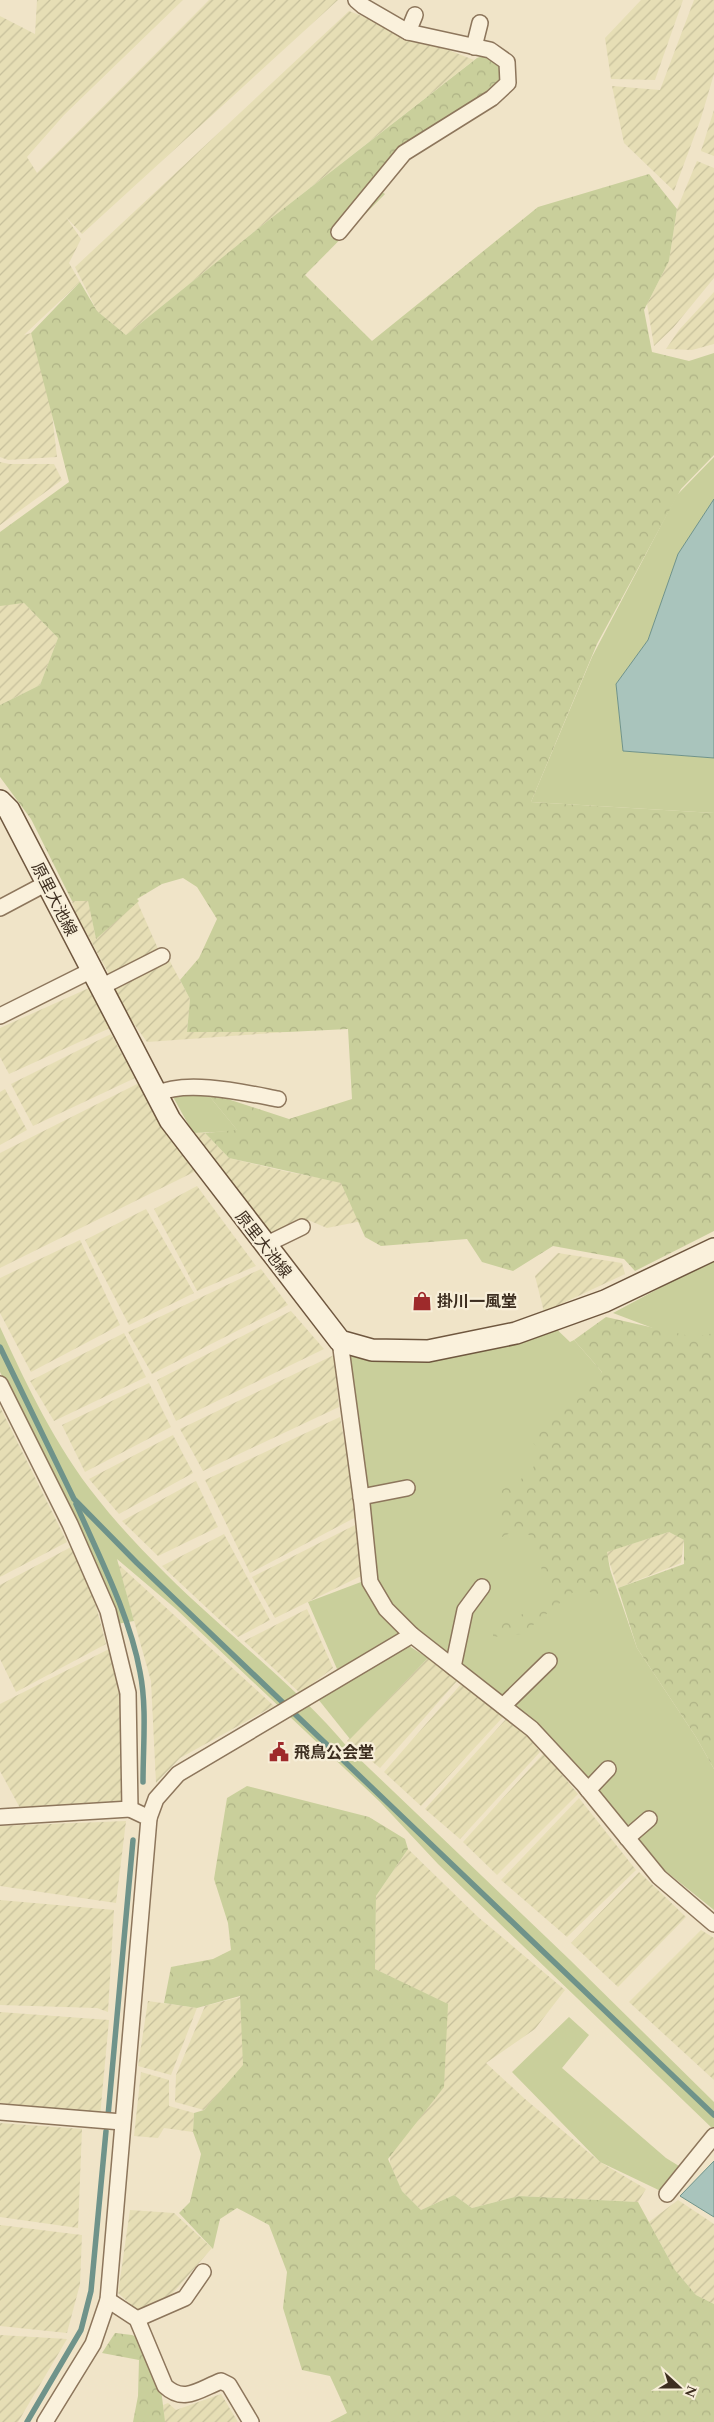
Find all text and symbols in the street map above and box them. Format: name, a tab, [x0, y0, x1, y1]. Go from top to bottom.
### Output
street label: 原里大池線	[25, 858, 83, 941]
street label: 原里大池線	[229, 1206, 297, 1284]
shop icon: 掛川一風堂	[411, 1290, 433, 1312]
place label: 掛川一風堂	[437, 1290, 517, 1314]
public building icon: 飛鳥公会堂	[268, 1741, 290, 1763]
place label: 飛鳥公会堂	[294, 1741, 374, 1765]
north arrow	[654, 2362, 704, 2412]
text: N	[679, 2382, 703, 2401]

